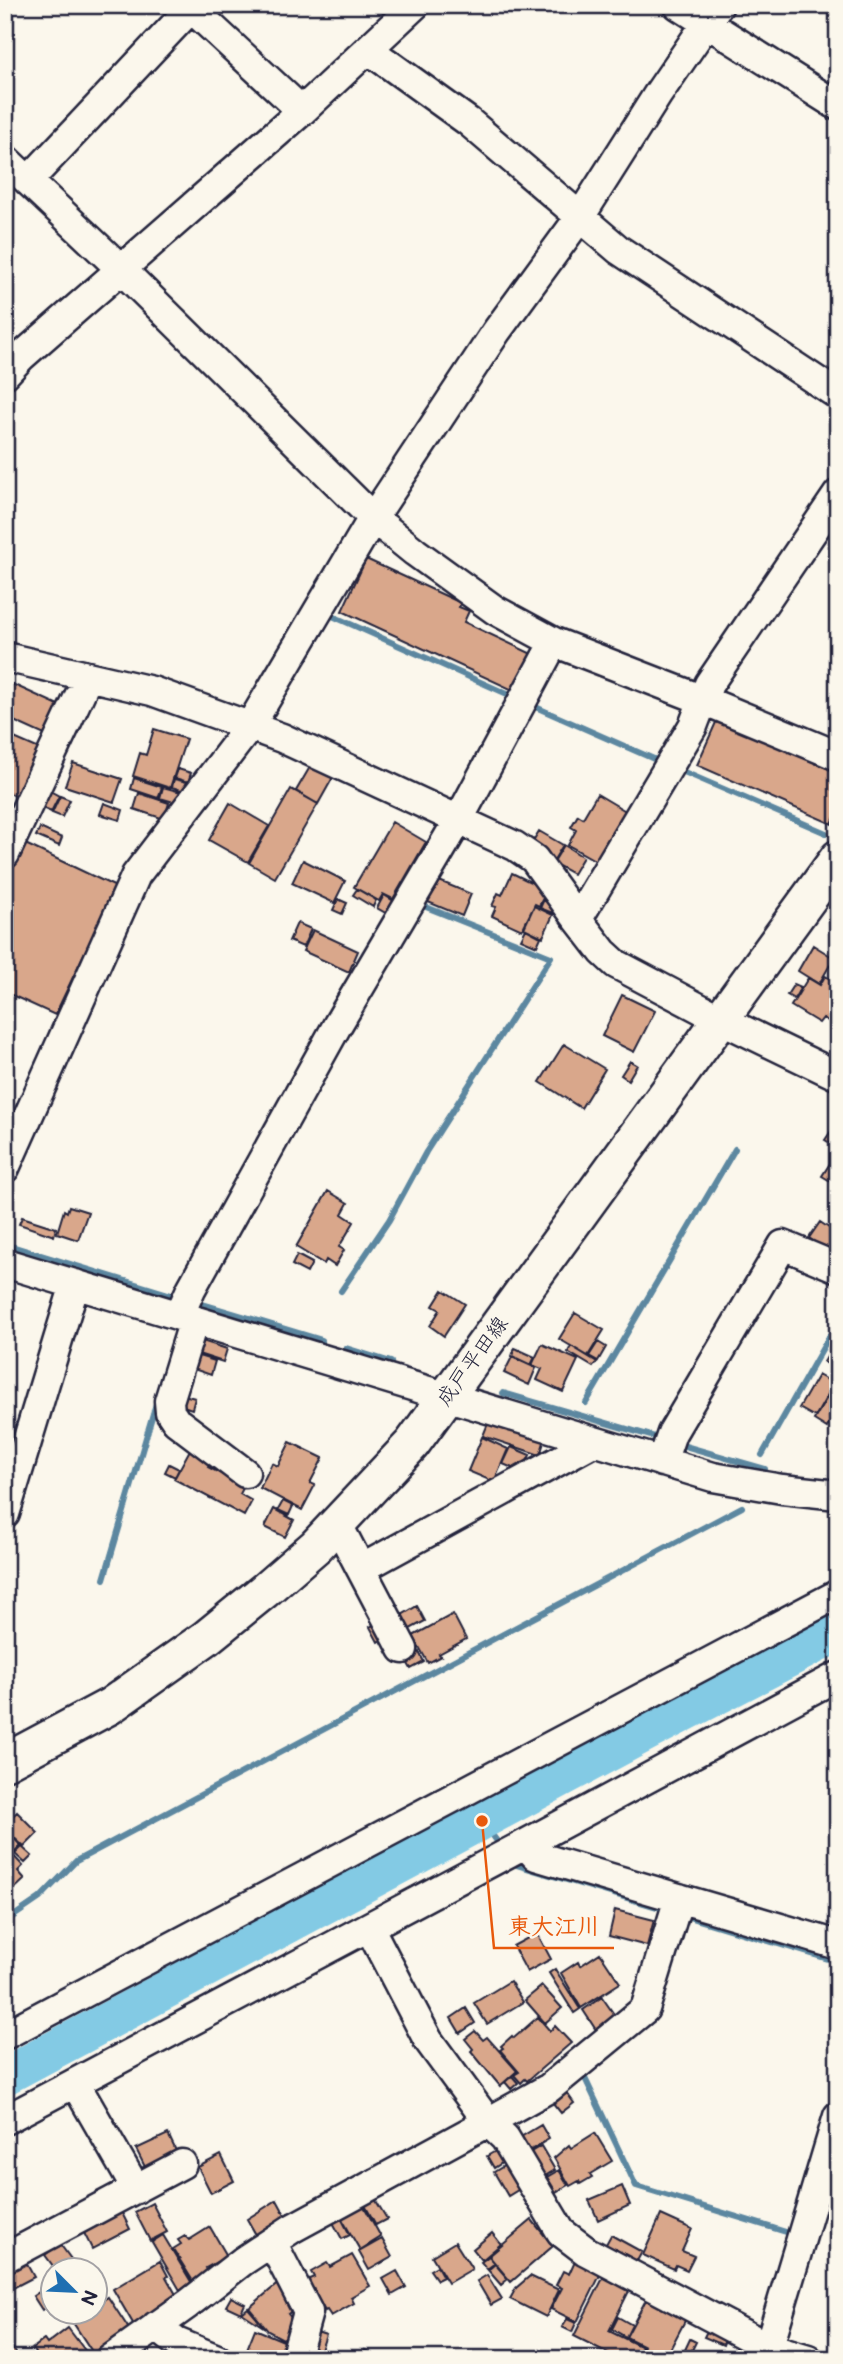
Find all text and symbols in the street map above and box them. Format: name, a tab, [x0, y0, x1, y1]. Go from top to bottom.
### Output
street label: 成戸平田線	[431, 1311, 513, 1411]
callout: 東大江川	[494, 1904, 614, 1948]
text: 東大江川	[508, 1913, 600, 1941]
north arrow	[38, 2256, 108, 2326]
text: N	[75, 2286, 102, 2309]

